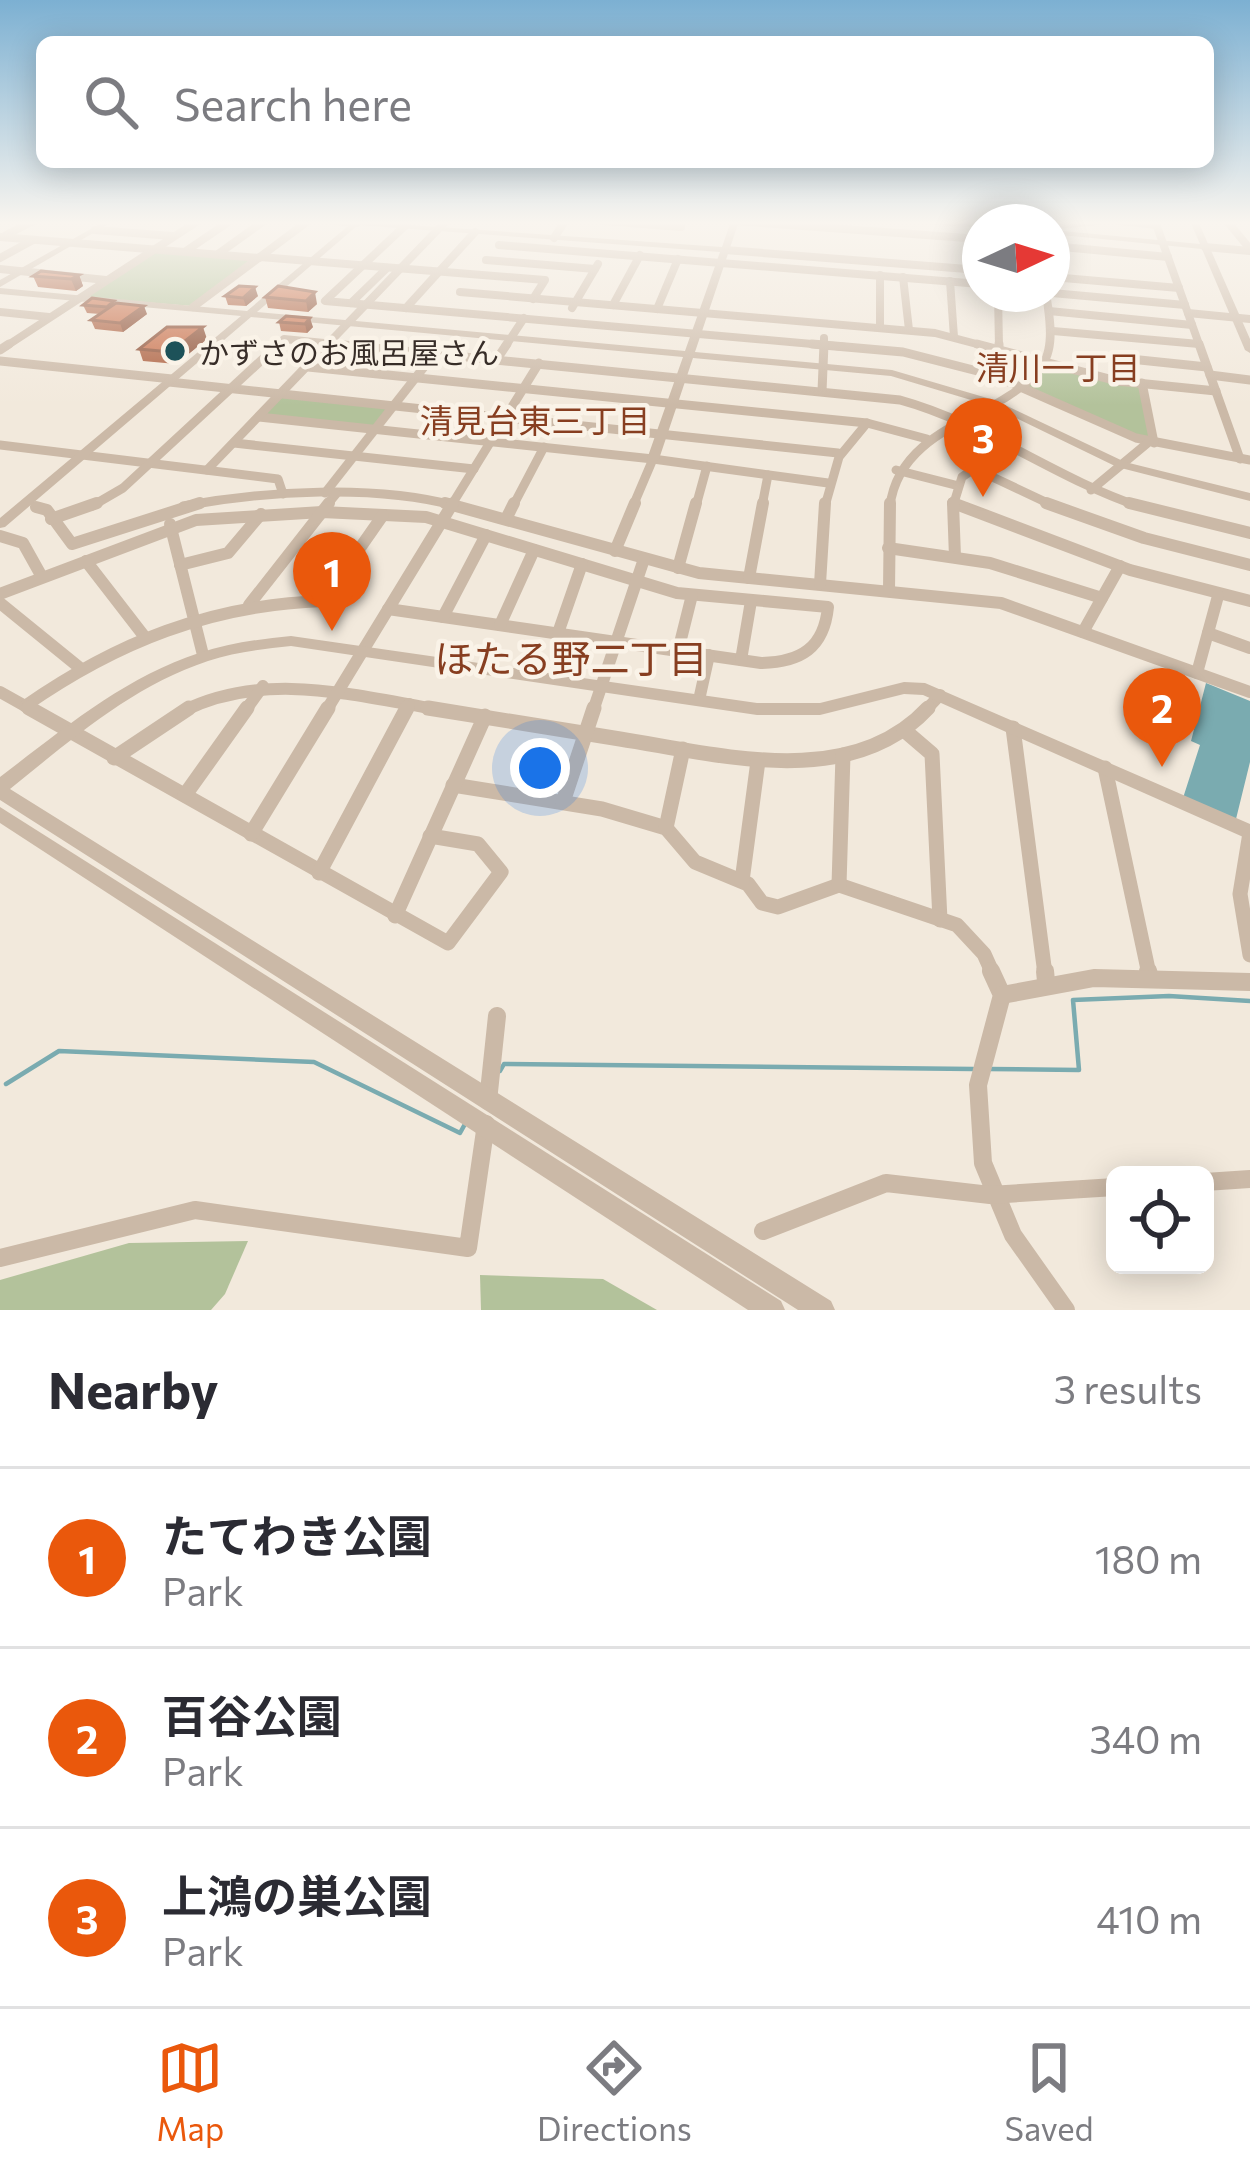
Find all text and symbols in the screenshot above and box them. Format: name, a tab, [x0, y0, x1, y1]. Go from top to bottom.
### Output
search box	[36, 36, 1214, 168]
icon: search	[78, 69, 144, 135]
text: Search here	[174, 75, 412, 130]
north arrow	[962, 204, 1070, 312]
place label: かずさのお風呂屋さん	[199, 333, 499, 370]
marker: かずさのお風呂屋さん	[162, 338, 188, 364]
district label: 清川一丁目	[976, 346, 1141, 387]
pin: 3	[944, 398, 1022, 497]
district label: 清見台東三丁目	[420, 399, 651, 440]
pin: 1	[293, 532, 371, 631]
district label: ほたる野二丁目	[434, 633, 708, 681]
pin: 2	[1123, 668, 1201, 767]
your location	[510, 738, 570, 798]
map controls	[1106, 1166, 1214, 1274]
button: locate	[1106, 1166, 1214, 1274]
text: Nearby	[48, 1357, 218, 1420]
text: 3 results	[1054, 1364, 1202, 1412]
text: たてわき公園	[162, 1507, 432, 1562]
text: 1	[78, 1534, 96, 1582]
text: 180 m	[1095, 1534, 1202, 1582]
text: Park	[162, 1566, 244, 1614]
text: 百谷公園	[162, 1687, 342, 1742]
text: 2	[76, 1714, 98, 1762]
text: 340 m	[1089, 1714, 1202, 1762]
text: Park	[162, 1746, 244, 1794]
text: 上鴻の巣公園	[162, 1867, 432, 1922]
text: 3	[76, 1894, 98, 1942]
text: 410 m	[1096, 1894, 1202, 1942]
text: Park	[162, 1926, 244, 1974]
tab: Map	[156, 2035, 224, 2148]
tab: Directions	[537, 2035, 692, 2148]
tab: Saved	[1005, 2035, 1094, 2148]

